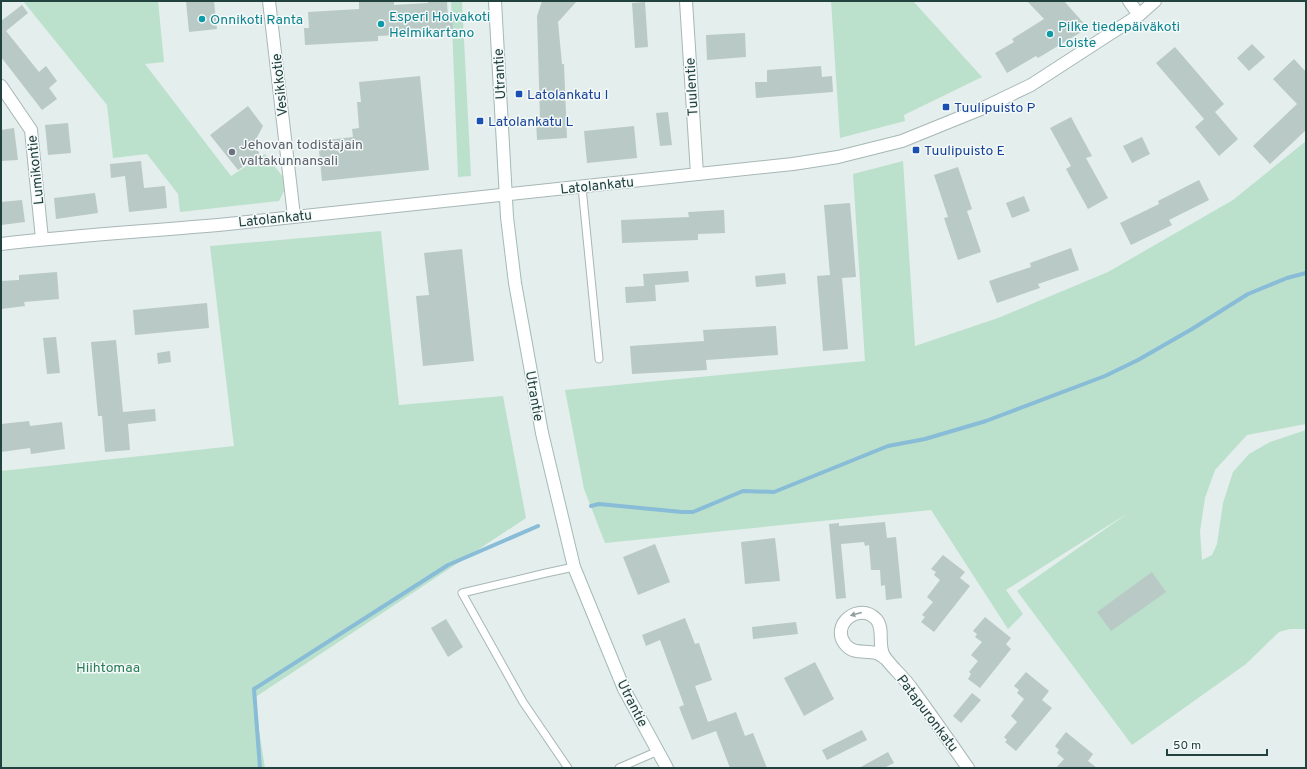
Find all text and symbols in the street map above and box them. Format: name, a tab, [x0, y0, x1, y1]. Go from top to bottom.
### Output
place label: Esperi Hoivakoti Helmikartano	[389, 9, 490, 42]
place label: Onnikoti Ranta	[210, 12, 303, 29]
marker: Onnikoti Ranta	[197, 14, 207, 24]
marker: Esperi Hoivakoti Helmikartano	[376, 19, 386, 29]
place label: Pilke tiedepäiväkoti Loiste	[1058, 19, 1180, 52]
marker: Pilke tiedepäiväkoti Loiste	[1045, 29, 1055, 39]
street label: Utrantie	[491, 48, 510, 100]
street label: Vesikkotie	[269, 52, 292, 117]
street label: Tuulentie	[682, 57, 703, 117]
place label: Latolankatu I	[527, 87, 608, 104]
marker: Latolankatu I	[514, 89, 524, 99]
place label: Tuulipuisto P	[954, 100, 1036, 117]
marker: Tuulipuisto P	[941, 102, 951, 112]
place label: Latolankatu L	[488, 114, 573, 131]
marker: Latolankatu L	[475, 116, 485, 126]
street label: Lumikontie	[24, 134, 49, 205]
place label: Jehovan todistajain valtakunnansali	[240, 137, 363, 170]
place label: Tuulipuisto E	[924, 143, 1005, 160]
marker: Tuulipuisto E	[911, 145, 921, 155]
marker: Jehovan todistajain valtakunnansali	[227, 147, 237, 157]
street label: Latolankatu	[559, 174, 635, 199]
street label: Latolankatu	[237, 207, 313, 232]
street label: Utrantie	[521, 370, 546, 423]
one-way arrow	[850, 611, 862, 617]
park label: Hiihtomaa	[76, 660, 140, 677]
street label: Patapuronkatu	[892, 672, 961, 756]
street label: Utrantie	[613, 677, 651, 730]
scale bar	[1167, 731, 1267, 757]
text: 50 m	[1173, 738, 1201, 754]

